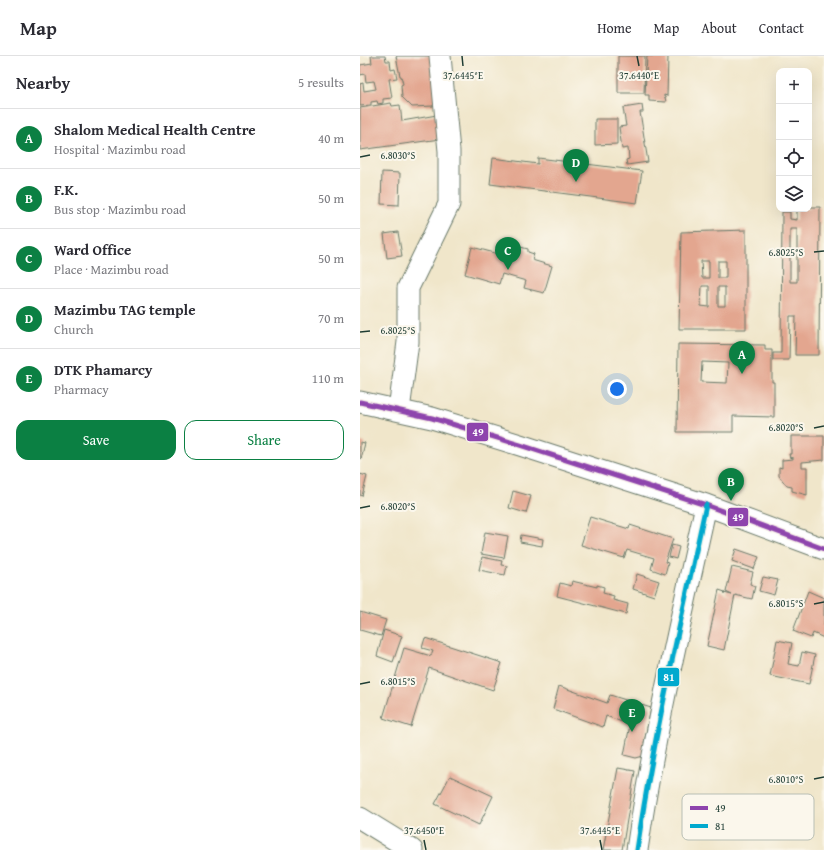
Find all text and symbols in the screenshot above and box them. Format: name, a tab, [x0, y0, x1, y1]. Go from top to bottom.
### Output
text: Map	[20, 14, 57, 42]
text: Home	[597, 18, 632, 38]
text: Map	[654, 18, 679, 38]
text: About	[701, 18, 737, 38]
text: Contact	[759, 18, 804, 38]
text: 37.6445°E	[443, 68, 483, 83]
text: 37.6440°E	[619, 68, 659, 83]
map controls	[776, 68, 812, 212]
button: +	[776, 68, 812, 104]
text: Nearby	[16, 70, 70, 95]
text: 5 results	[298, 73, 344, 92]
button: −	[776, 104, 812, 140]
text: Shalom Medical Health Centre	[54, 119, 256, 140]
text: A	[25, 129, 33, 148]
text: 40 m	[318, 129, 344, 148]
text: Hospital · Mazimbu road	[54, 140, 186, 159]
button: locate	[776, 140, 812, 176]
text: 6.8030°S	[381, 148, 416, 163]
pin: D	[563, 149, 589, 182]
button: layers	[776, 176, 812, 212]
text: F.K.	[54, 179, 78, 200]
text: B	[25, 189, 33, 208]
text: 50 m	[318, 189, 344, 208]
text: Bus stop · Mazimbu road	[54, 200, 186, 219]
pin: C	[495, 237, 521, 270]
text: Ward Office	[54, 239, 131, 260]
text: 6.8025°S	[769, 245, 804, 260]
text: C	[25, 249, 33, 268]
text: 50 m	[318, 249, 344, 268]
text: Place · Mazimbu road	[54, 260, 169, 279]
text: Mazimbu TAG temple	[54, 299, 196, 320]
text: D	[25, 309, 33, 328]
text: 70 m	[318, 309, 344, 328]
text: Church	[54, 320, 93, 339]
text: 6.8025°S	[381, 323, 416, 338]
pin: A	[729, 341, 755, 374]
text: DTK Phamarcy	[54, 359, 153, 380]
text: E	[26, 369, 32, 388]
text: 110 m	[312, 369, 344, 388]
your location	[607, 379, 627, 399]
text: Pharmacy	[54, 380, 109, 399]
button: Save	[16, 420, 176, 460]
button: Share	[184, 420, 344, 460]
text: 6.8020°S	[769, 420, 804, 435]
line badge: 49	[466, 422, 489, 442]
text: 49	[472, 424, 484, 440]
pin: B	[718, 468, 744, 501]
text: 6.8020°S	[381, 499, 416, 514]
line badge: 49	[727, 507, 749, 527]
text: 49	[732, 509, 744, 525]
text: 6.8015°S	[769, 596, 804, 611]
line badge: 81	[657, 667, 680, 687]
text: 81	[663, 669, 675, 685]
text: 6.8015°S	[381, 674, 416, 689]
pin: E	[619, 699, 645, 732]
text: 6.8010°S	[769, 772, 804, 787]
legend	[682, 794, 814, 840]
text: 49	[715, 800, 726, 816]
text: 81	[715, 818, 726, 834]
text: 37.6450°E	[404, 823, 444, 838]
text: 37.6445°E	[580, 823, 620, 838]

